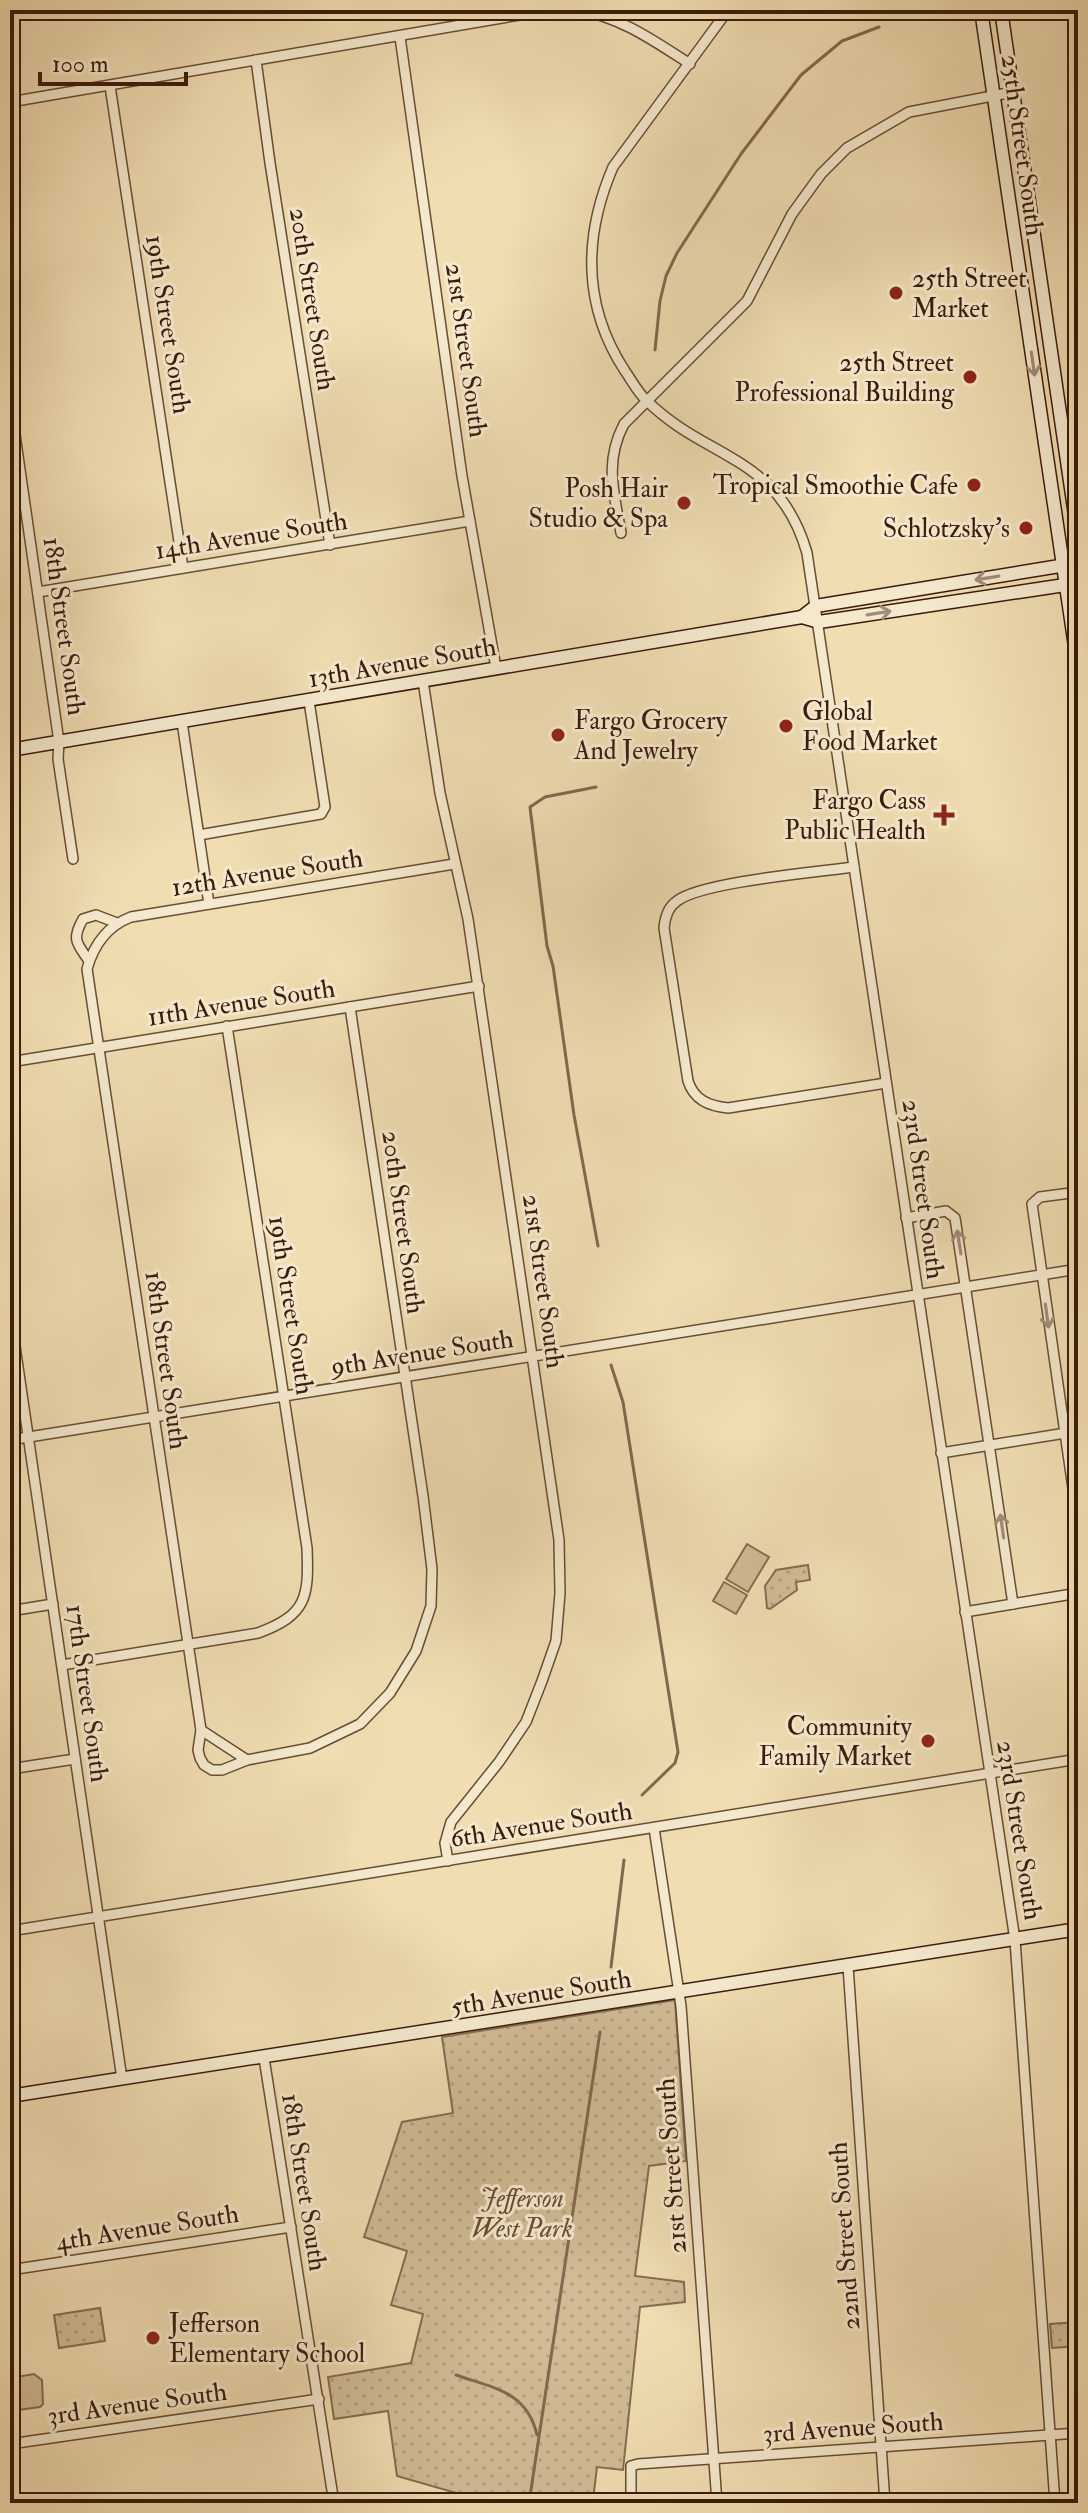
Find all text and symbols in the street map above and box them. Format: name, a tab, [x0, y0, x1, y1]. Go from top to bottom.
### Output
scale bar	[40, 36, 186, 86]
text: 100 m	[52, 49, 109, 80]
street label: 25th Street South	[993, 52, 1051, 238]
street label: 20th Street South	[282, 205, 342, 393]
street label: 19th Street South	[138, 232, 198, 416]
street label: 21st Street South	[438, 261, 494, 440]
place label: 25th Street Market	[912, 263, 1027, 325]
marker: 25th Street Market	[887, 284, 905, 302]
place label: 25th Street Professional Building	[735, 347, 955, 409]
one-way arrow	[1026, 351, 1041, 376]
marker: 25th Street Professional Building	[961, 368, 979, 386]
place label: Tropical Smoothie Cafe	[713, 470, 958, 503]
place label: Posh Hair Studio & Spa	[529, 473, 668, 536]
marker: Tropical Smoothie Cafe	[965, 476, 983, 494]
marker: Posh Hair Studio & Spa	[675, 494, 693, 512]
street label: 14th Avenue South	[153, 505, 350, 567]
place label: Schlotzsky's	[883, 513, 1010, 545]
marker: Schlotzsky's	[1017, 519, 1035, 537]
street label: 18th Street South	[36, 535, 92, 718]
one-way arrow	[974, 572, 1000, 587]
one-way arrow	[866, 605, 891, 620]
street label: 13th Avenue South	[306, 631, 499, 695]
place label: Global Food Market	[802, 696, 938, 758]
place label: Fargo Grocery And Jewelry	[573, 705, 728, 767]
marker: Global Food Market	[777, 717, 795, 735]
marker: Fargo Grocery And Jewelry	[549, 726, 567, 744]
place label: Fargo Cass Public Health	[784, 785, 926, 847]
marker: Fargo Cass Public Health	[933, 804, 955, 826]
street label: 12th Avenue South	[169, 842, 365, 904]
street label: 11th Avenue South	[145, 972, 337, 1034]
street label: 23rd Street South	[895, 1097, 952, 1282]
street label: 20th Street South	[374, 1129, 432, 1316]
street label: 21st Street South	[515, 1192, 571, 1371]
street label: 19th Street South	[261, 1213, 321, 1397]
one-way arrow	[951, 1229, 966, 1255]
street label: 18th Street South	[138, 1269, 194, 1452]
one-way arrow	[1040, 1302, 1055, 1328]
street label: 9th Avenue South	[327, 1323, 516, 1383]
one-way arrow	[994, 1514, 1009, 1540]
street label: 17th Street South	[59, 1602, 115, 1785]
place label: Community Family Market	[759, 1711, 913, 1773]
marker: Community Family Market	[919, 1732, 937, 1750]
street label: 23rd Street South	[989, 1738, 1049, 1923]
street label: 6th Avenue South	[448, 1795, 635, 1855]
street label: 5th Avenue South	[449, 1963, 634, 2023]
street label: 21st Street South	[650, 2077, 694, 2255]
street label: 18th Street South	[274, 2091, 334, 2274]
street label: 22nd Street South	[822, 2140, 868, 2331]
park label: Jefferson West Park	[471, 2183, 573, 2245]
street label: 4th Avenue South	[53, 2198, 241, 2258]
place label: Jefferson Elementary School	[168, 2308, 366, 2370]
marker: Jefferson Elementary School	[144, 2329, 162, 2347]
street label: 3rd Avenue South	[45, 2376, 229, 2432]
street label: 3rd Avenue South	[762, 2406, 945, 2450]

